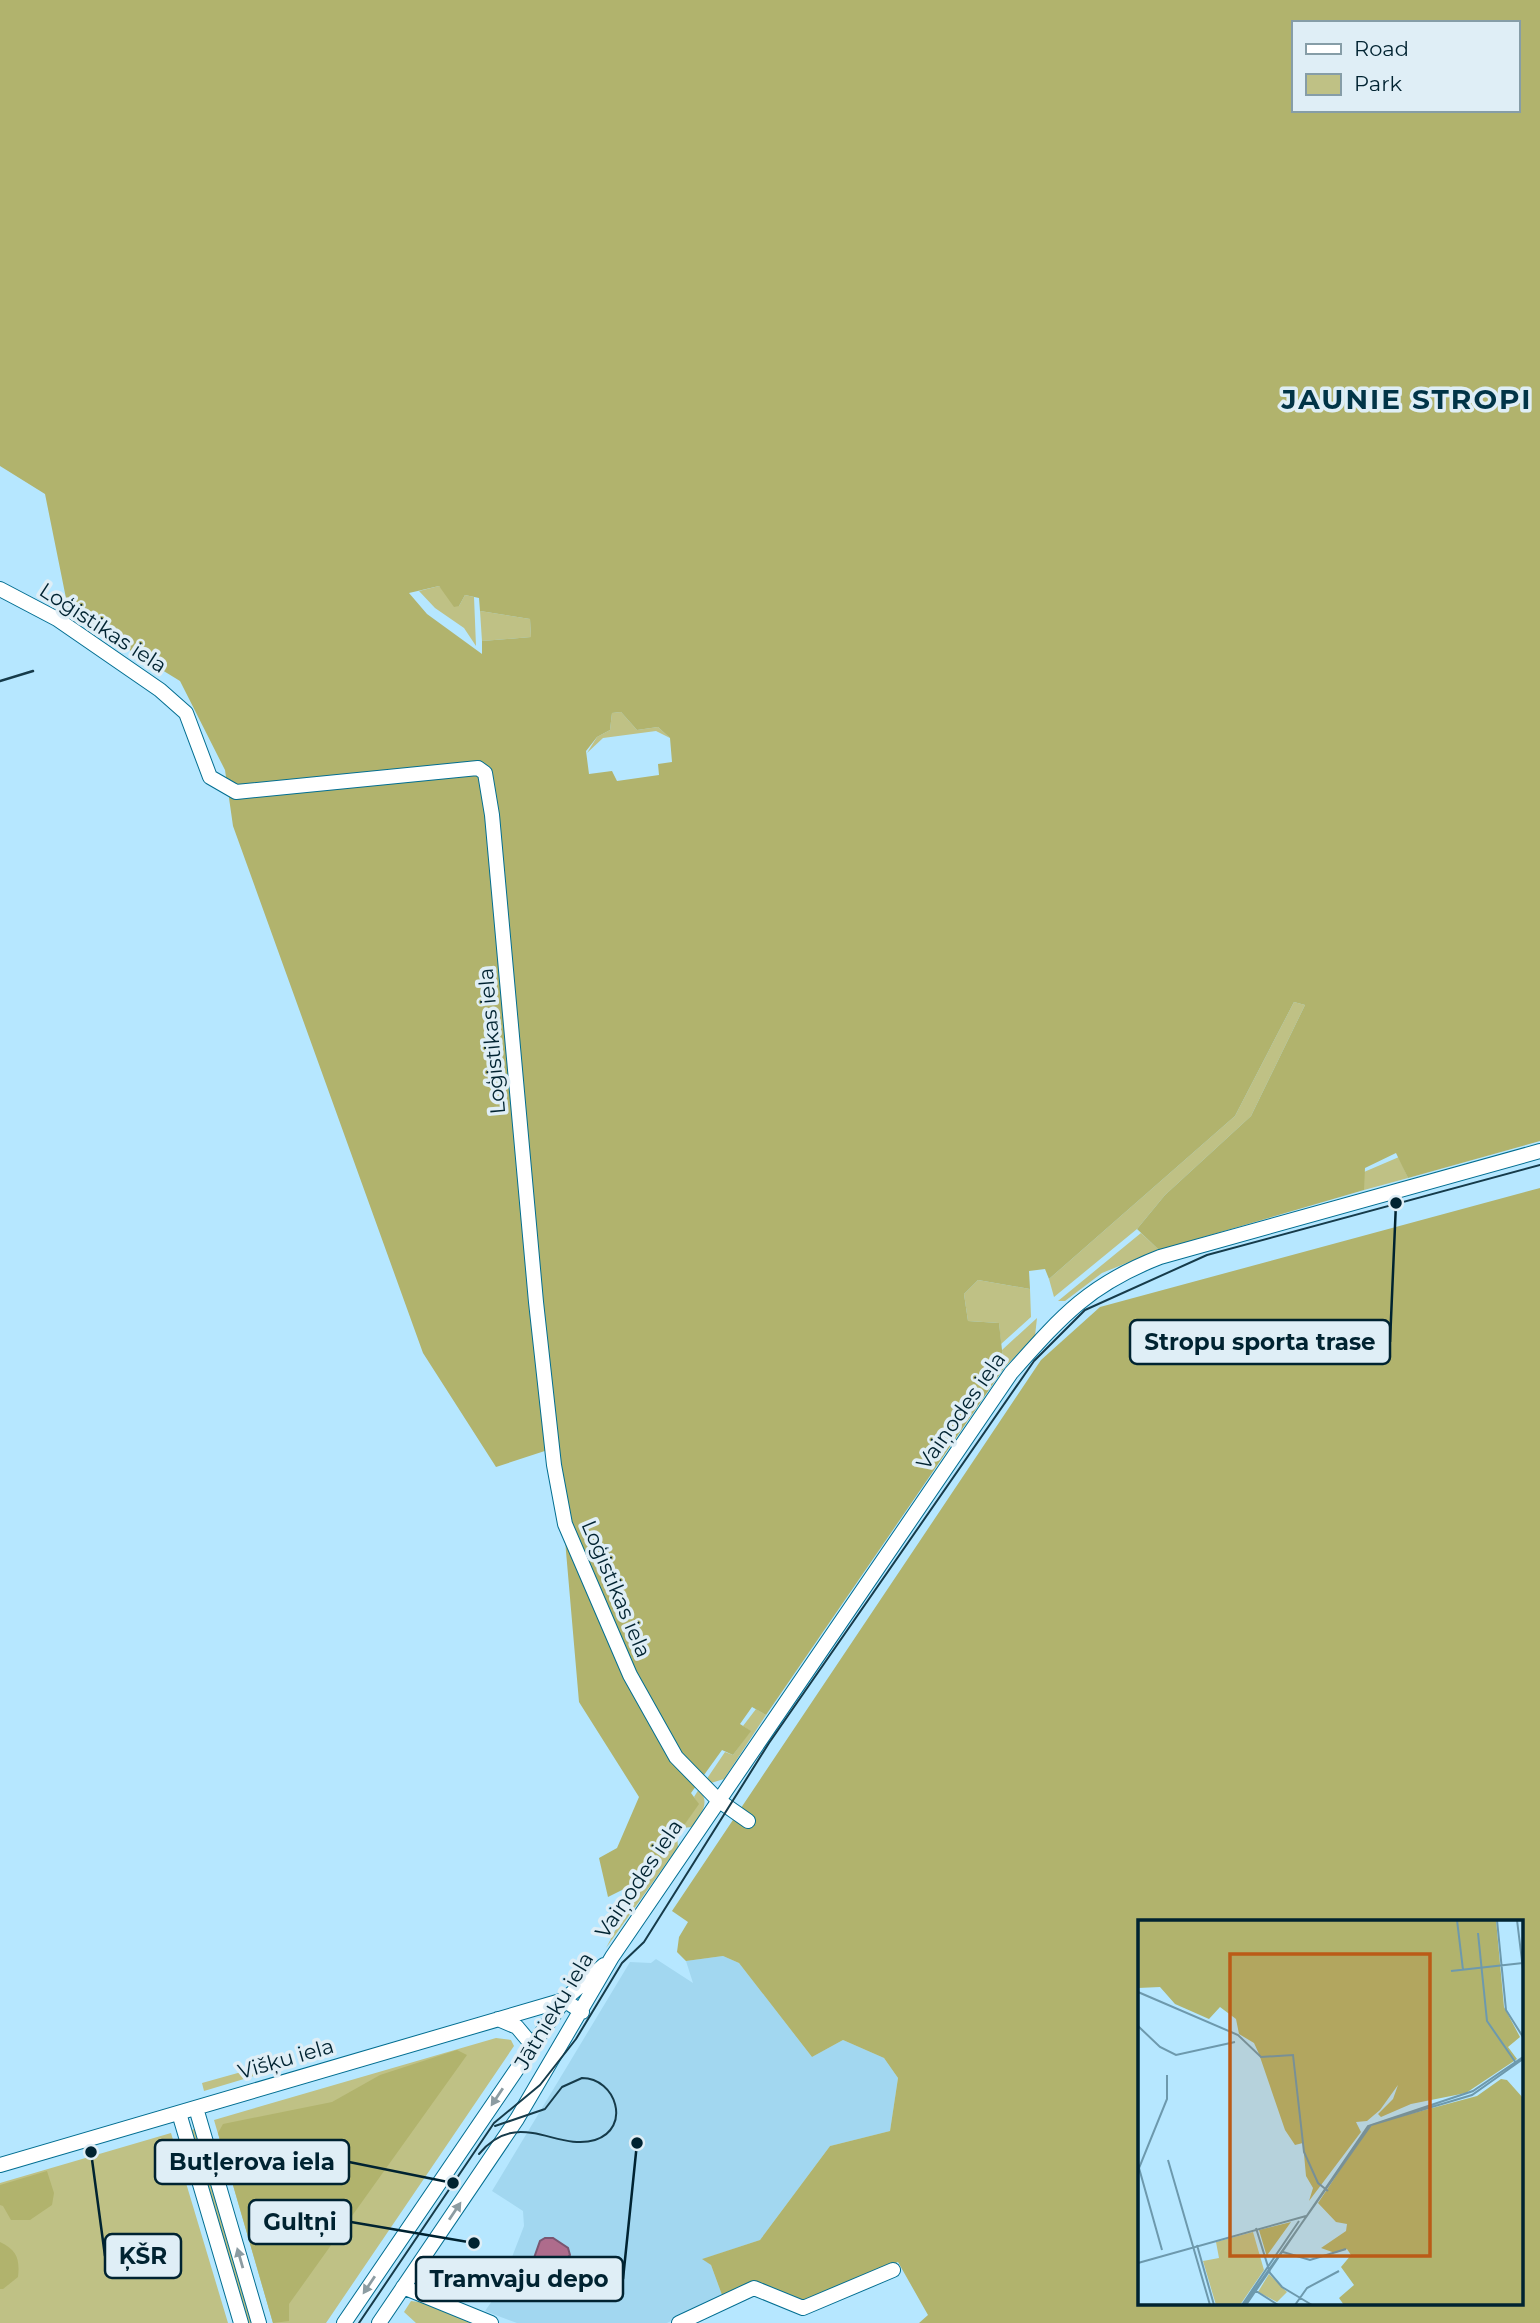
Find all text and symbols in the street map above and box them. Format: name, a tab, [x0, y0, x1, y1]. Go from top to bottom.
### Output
legend	[1292, 21, 1519, 112]
text: Road	[1354, 36, 1409, 61]
text: Park	[1354, 71, 1402, 96]
district label: JAUNIE STROPI	[1281, 382, 1532, 416]
street label: Loģistikas iela	[35, 577, 172, 678]
street label: Loģistikas iela	[473, 967, 510, 1115]
callout: Stropu sporta trase	[1130, 1320, 1390, 1364]
text: Stropu sporta trase	[1144, 1328, 1376, 1356]
street label: Vaiņodes iela	[911, 1347, 1011, 1475]
street label: Loģistikas iela	[576, 1516, 657, 1661]
street label: Vaiņodes iela	[590, 1815, 688, 1943]
inset map	[1138, 1920, 1522, 2306]
street label: Jātnieku iela	[508, 1948, 598, 2075]
street label: Višķu iela	[235, 2033, 337, 2085]
one-way arrow	[490, 2088, 504, 2106]
callout: Butļerova iela	[155, 2140, 349, 2184]
text: Butļerova iela	[169, 2148, 335, 2177]
callout: Gultņi	[249, 2200, 351, 2244]
one-way arrow	[448, 2202, 462, 2220]
text: Gultņi	[263, 2208, 337, 2237]
callout: ĶŠR	[105, 2234, 181, 2278]
text: ĶŠR	[119, 2242, 167, 2271]
one-way arrow	[234, 2246, 245, 2268]
callout: Tramvaju depo	[416, 2257, 623, 2301]
text: Tramvaju depo	[429, 2265, 609, 2293]
one-way arrow	[363, 2275, 376, 2295]

